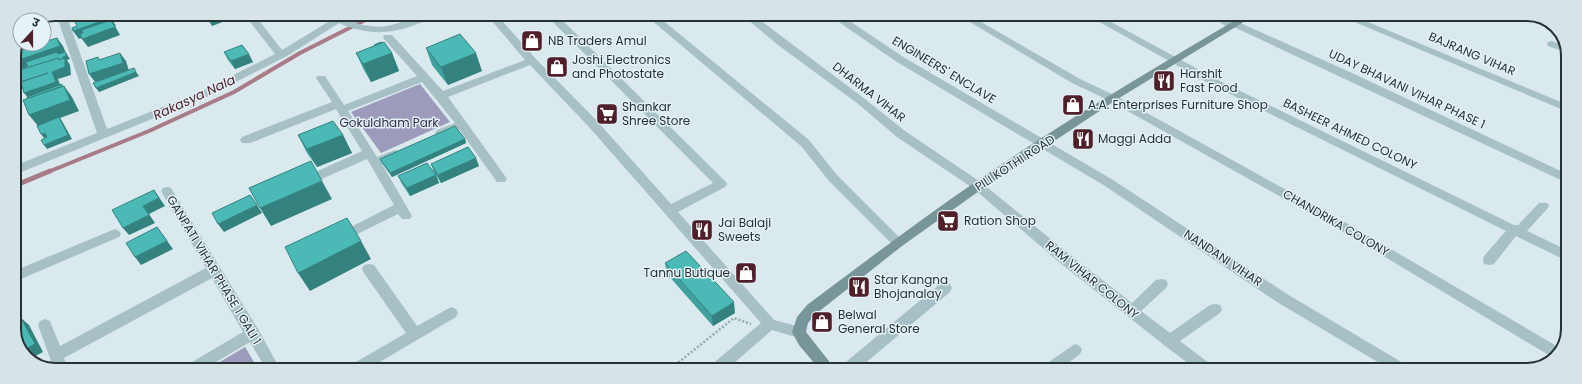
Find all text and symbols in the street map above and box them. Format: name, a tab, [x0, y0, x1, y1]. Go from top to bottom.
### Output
north arrow	[12, 12, 52, 52]
text: उ	[29, 14, 42, 32]
shop icon: NB Traders Amul	[519, 28, 545, 54]
street label: BAJRANG VIHAR	[1426, 28, 1518, 80]
place label: NB Traders Amul	[548, 32, 647, 49]
street label: ENGINEERS' ENCLAVE	[889, 32, 999, 107]
street label: UDAY BHAVANI VIHAR PHASE 1	[1326, 45, 1488, 132]
place label: Joshi Electronics and Photostate	[572, 51, 671, 82]
shop icon: Joshi Electronics and Photostate	[544, 54, 570, 80]
street label: DHARMA VIHAR	[829, 58, 909, 126]
place label: Harshit Fast Food	[1180, 65, 1238, 96]
restaurant icon: Harshit Fast Food	[1151, 68, 1177, 94]
water label: Rakasya Nala	[150, 70, 239, 125]
shop icon: A.A. Enterprises Furniture Shop	[1060, 92, 1086, 118]
street label: BASHEER AHMED COLONY	[1280, 94, 1420, 173]
place label: A.A. Enterprises Furniture Shop	[1088, 96, 1268, 113]
place label: Shankar Shree Store	[622, 98, 690, 129]
supermarket icon: Shankar Shree Store	[594, 101, 620, 127]
park label: Gokuldham Park	[339, 114, 439, 131]
restaurant icon: Maggi Adda	[1070, 126, 1096, 152]
street label: PILI KOTHI ROAD	[971, 130, 1058, 195]
place label: Maggi Adda	[1098, 130, 1171, 147]
street label: CHANDRIKA COLONY	[1280, 185, 1392, 260]
street label: GANPATI VIHAR PHASE 1 GALI 1	[163, 192, 266, 347]
supermarket icon: Ration Shop	[935, 208, 961, 234]
place label: Ration Shop	[964, 212, 1036, 229]
place label: Jai Balaji Sweets	[718, 214, 771, 245]
restaurant icon: Jai Balaji Sweets	[689, 217, 715, 243]
street label: NANDANI VIHAR	[1181, 225, 1266, 290]
street label: RAM VIHAR COLONY	[1042, 237, 1143, 323]
shop icon: Tannu Butique	[733, 260, 759, 286]
place label: Tannu Butique	[644, 264, 730, 281]
place label: Star Kangna Bhojanalay	[874, 271, 948, 302]
restaurant icon: Star Kangna Bhojanalay	[846, 274, 872, 300]
place label: Belwal General Store	[838, 306, 920, 337]
shop icon: Belwal General Store	[809, 309, 835, 335]

